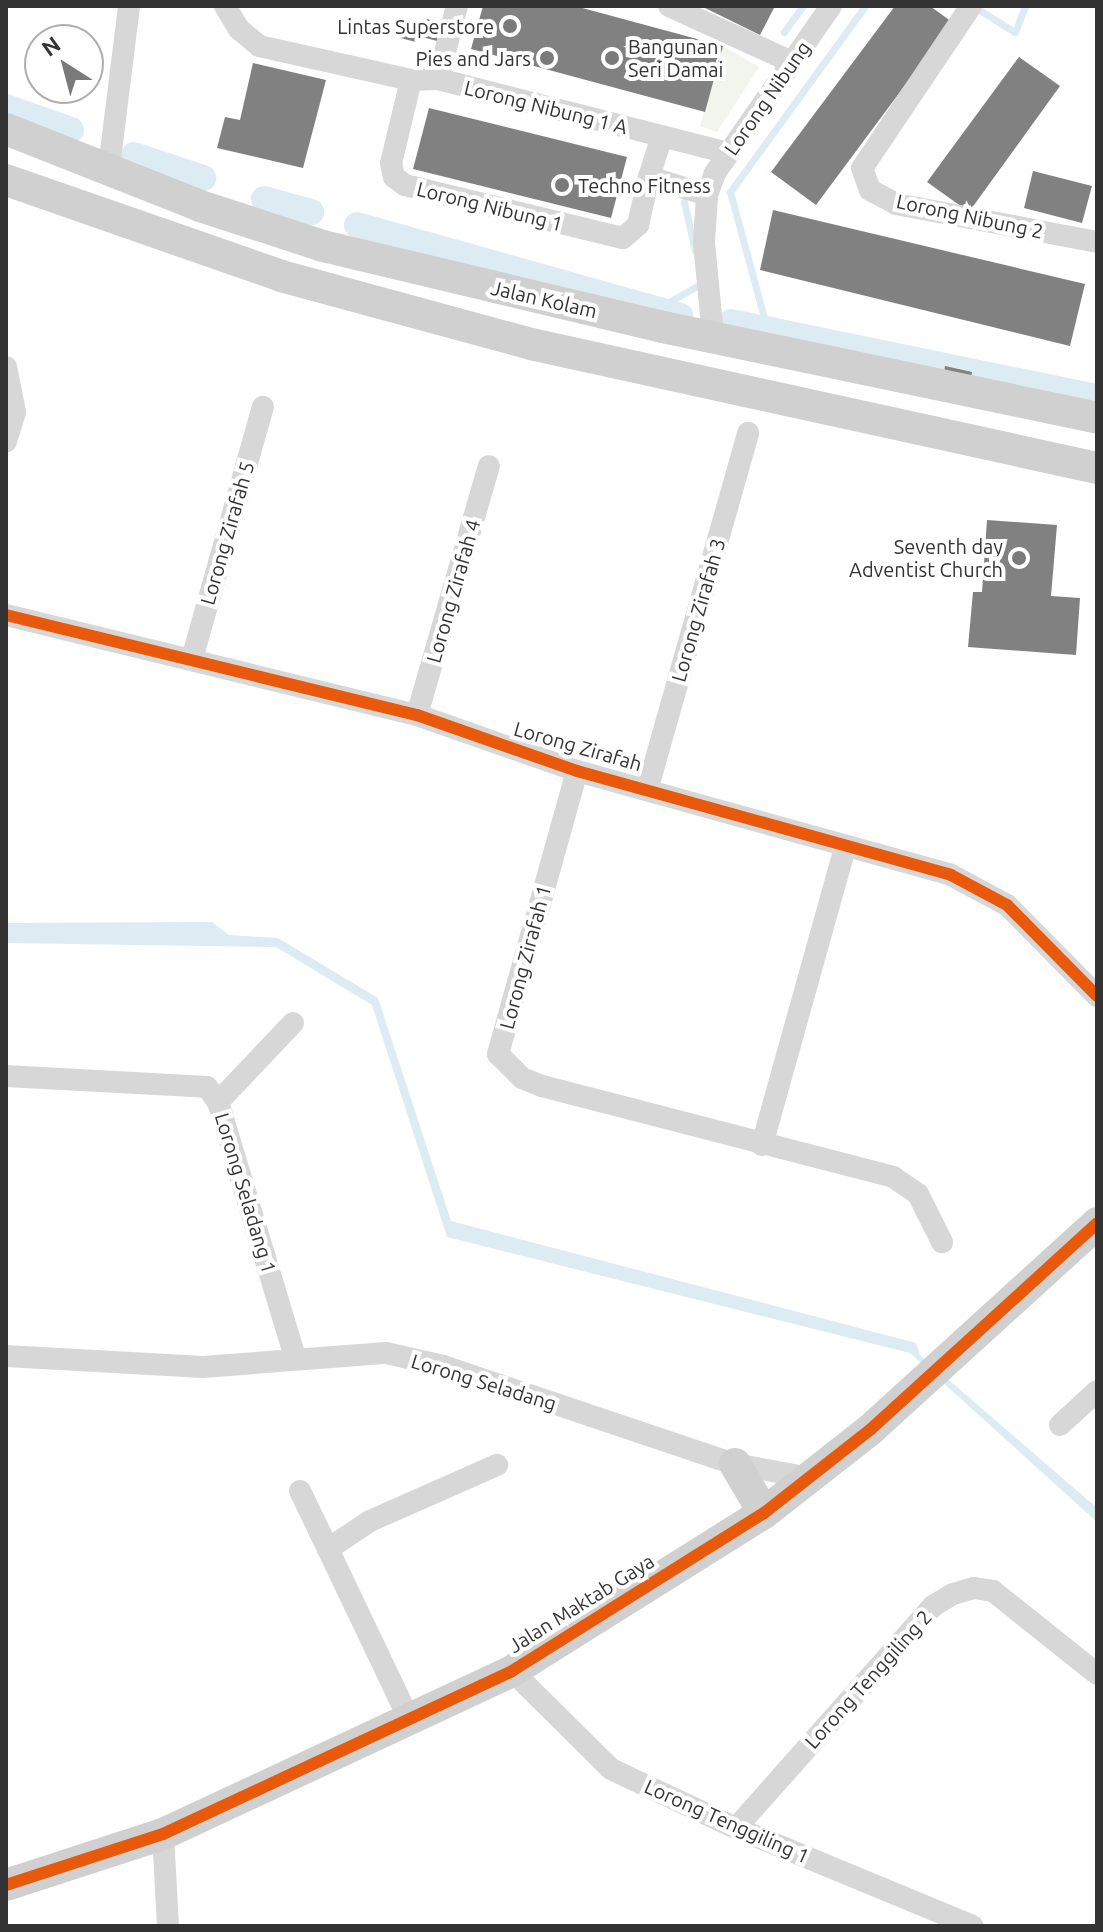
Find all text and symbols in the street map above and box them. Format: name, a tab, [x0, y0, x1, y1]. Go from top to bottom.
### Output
place label: Lintas Superstore	[337, 14, 494, 38]
marker: Lintas Superstore	[501, 17, 519, 35]
north arrow	[24, 24, 104, 104]
text: N	[37, 31, 65, 61]
place label: Bangunan Seri Damai	[628, 34, 723, 81]
street label: Lorong Nibung	[719, 36, 815, 160]
place label: Pies and Jars	[416, 46, 531, 70]
marker: Pies and Jars	[538, 49, 556, 67]
marker: Bangunan Seri Damai	[603, 49, 621, 67]
street label: Lorong Nibung 1 A	[462, 75, 630, 139]
place label: Techno Fitness	[578, 173, 711, 197]
street label: Lorong Nibung 1	[414, 176, 566, 236]
marker: Techno Fitness	[553, 176, 571, 194]
street label: Lorong Nibung 2	[894, 189, 1046, 243]
street label: Jalan Kolam	[489, 275, 599, 323]
street label: Lorong Zirafah 5	[195, 459, 259, 607]
street label: Lorong Zirafah 4	[421, 517, 485, 665]
place label: Seventh day Adventist Church	[849, 534, 1003, 581]
street label: Lorong Zirafah 3	[666, 536, 730, 684]
marker: Seventh day Adventist Church	[1010, 549, 1028, 567]
street label: Lorong Zirafah	[511, 716, 645, 776]
street label: Lorong Zirafah 1	[494, 882, 556, 1032]
street label: Lorong Seladang 1	[210, 1110, 282, 1276]
street label: Lorong Seladang	[408, 1349, 560, 1415]
street label: Jalan Maktab Gaya	[504, 1549, 658, 1657]
street label: Lorong Tenggiling 2	[800, 1605, 936, 1753]
street label: Lorong Tenggiling 1	[641, 1774, 813, 1868]

